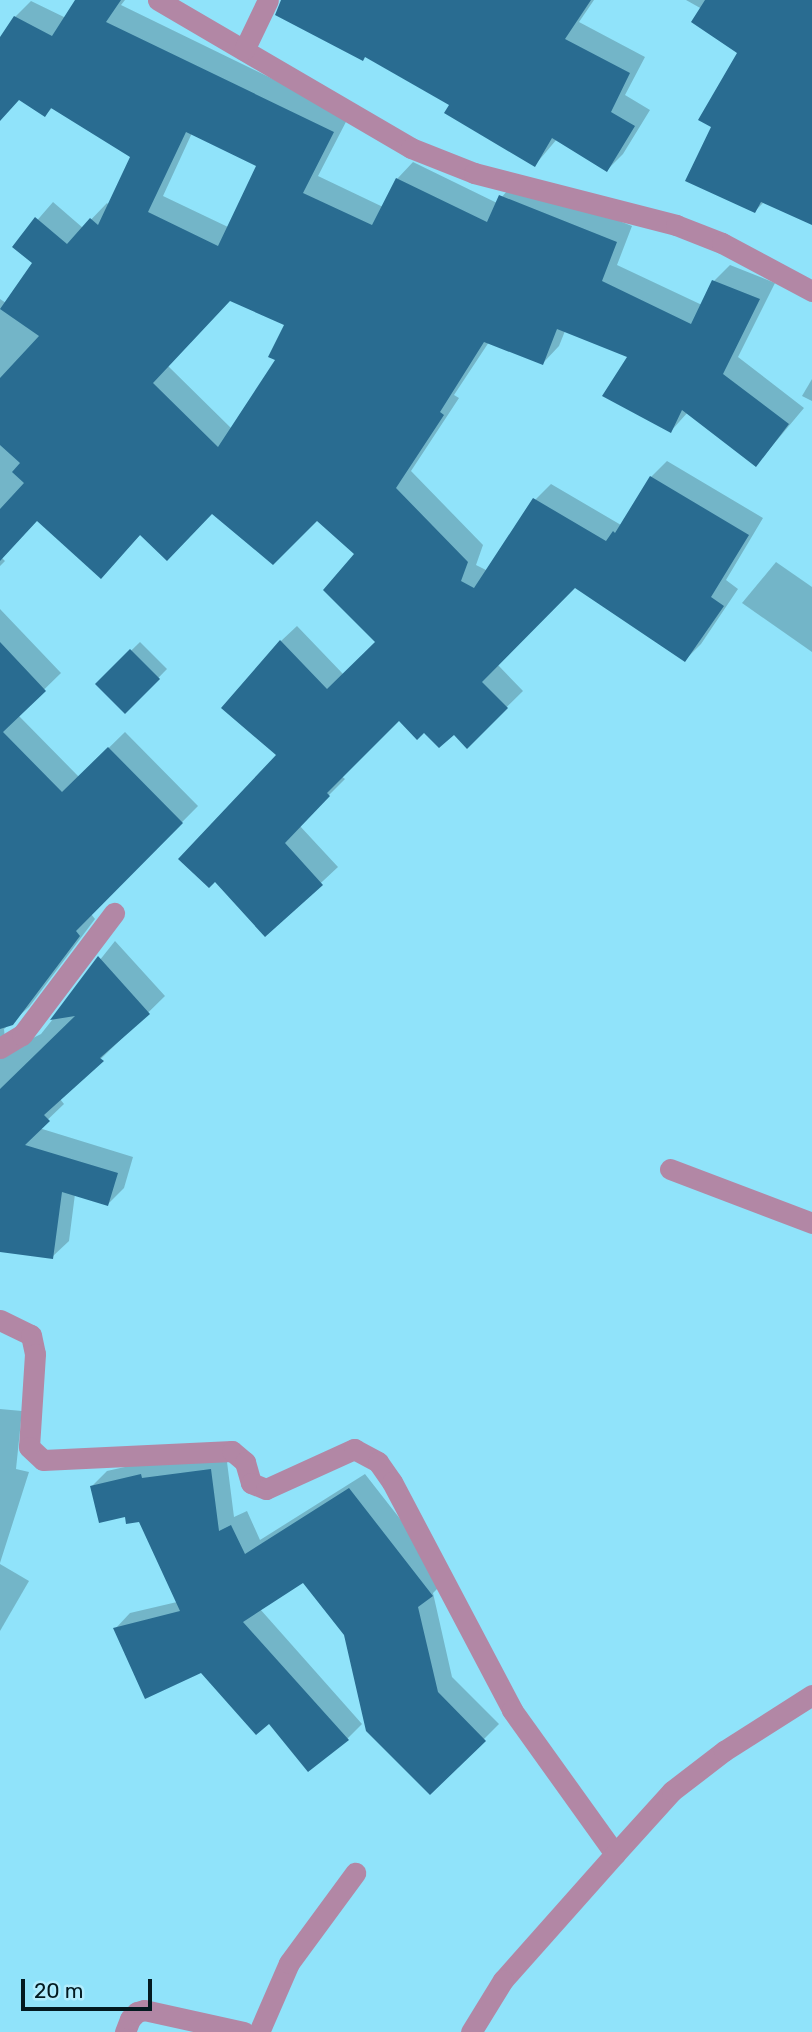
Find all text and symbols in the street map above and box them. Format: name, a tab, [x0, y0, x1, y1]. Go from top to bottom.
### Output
scale bar	[24, 1966, 156, 2010]
text: 20 m	[34, 1978, 83, 2003]

